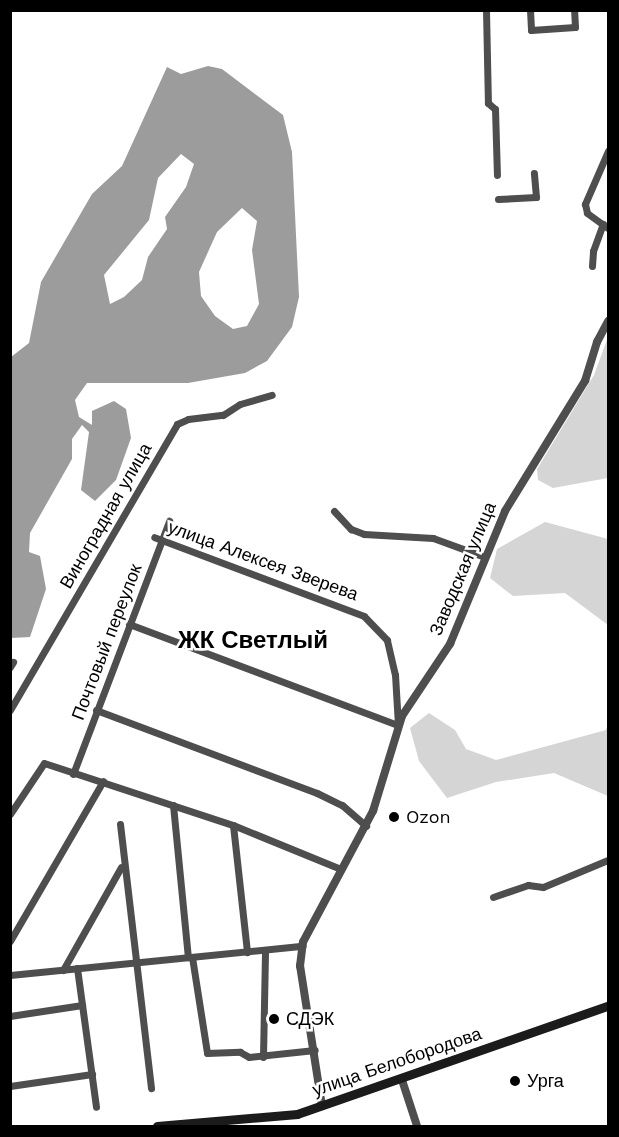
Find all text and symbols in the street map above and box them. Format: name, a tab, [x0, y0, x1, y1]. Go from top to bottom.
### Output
street label: Виноградная улица	[56, 439, 156, 593]
street label: Заводская улица	[425, 499, 501, 639]
street label: улица Алексея Зверева	[165, 517, 361, 605]
street label: Почтовый переулок	[67, 561, 147, 723]
district label: ЖК Светлый	[178, 627, 328, 655]
place label: Ozon	[406, 806, 451, 828]
marker: Ozon	[387, 810, 401, 824]
place label: СДЭК	[286, 1008, 334, 1030]
marker: СДЭК	[267, 1012, 281, 1026]
street label: улица Белобородова	[310, 1023, 484, 1101]
place label: Урга	[527, 1070, 564, 1092]
marker: Урга	[508, 1074, 522, 1088]

